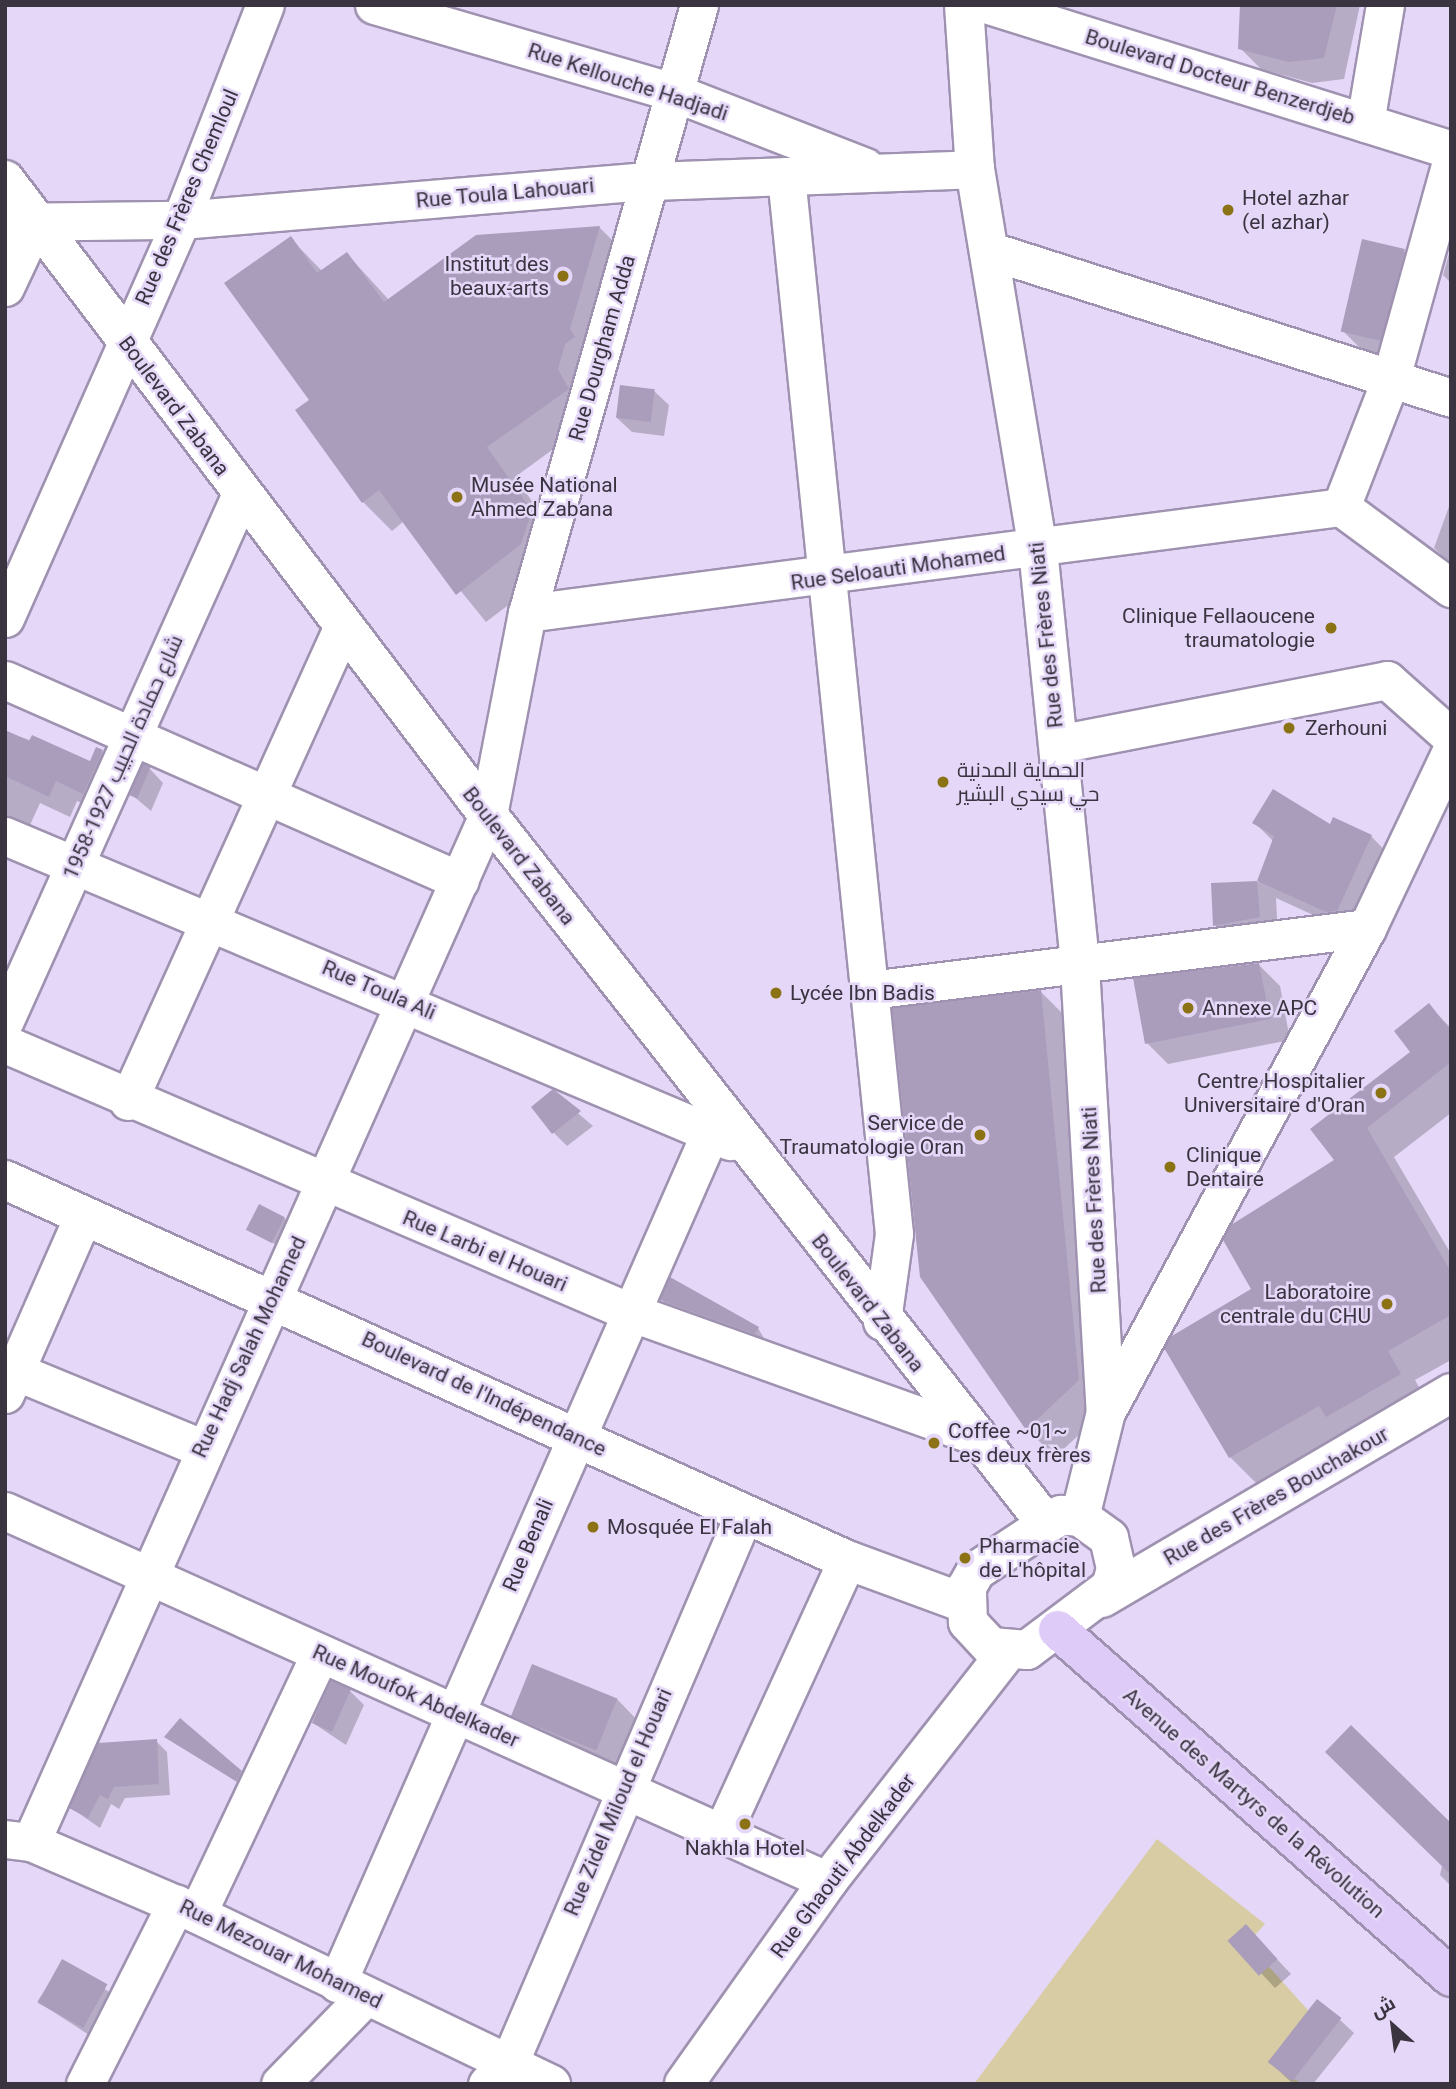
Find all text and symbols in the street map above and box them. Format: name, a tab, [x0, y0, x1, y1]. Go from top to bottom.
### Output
street label: Boulevard Docteur Benzerdjeb	[1082, 24, 1358, 130]
street label: Rue Kellouche Hadjadi	[525, 38, 731, 126]
street label: Rue des Frères Chemloul	[130, 85, 244, 309]
street label: Rue Toula Lahouari	[415, 173, 595, 213]
place label: Hotel azhar (el azhar)	[1242, 185, 1349, 235]
marker: Hotel azhar (el azhar)	[1220, 202, 1236, 218]
place label: Institut des beaux-arts	[445, 251, 549, 301]
street label: Rue Dourgham Adda	[563, 252, 641, 444]
marker: Institut des beaux-arts	[555, 268, 571, 284]
street label: Boulevard Zabana	[113, 331, 235, 481]
place label: Musée National Ahmed Zabana	[471, 472, 618, 522]
marker: Musée National Ahmed Zabana	[449, 489, 465, 505]
street label: Rue Seloauti Mohamed	[789, 540, 1007, 596]
street label: Rue des Frères Niati	[1024, 541, 1068, 729]
place label: Clinique Fellaoucene traumatologie	[1122, 603, 1315, 653]
marker: Clinique Fellaoucene traumatologie	[1321, 618, 1341, 638]
street label: شارع حمادة الحبيب 1927-1958	[58, 631, 188, 883]
place label: Zerhouni	[1305, 715, 1387, 741]
marker: Zerhouni	[1279, 718, 1299, 738]
place label: الحماية المدنية حي سيدي البشير	[957, 757, 1099, 807]
marker: الحماية المدنية حي سيدي البشير	[935, 774, 951, 790]
street label: Boulevard Zabana	[457, 782, 581, 930]
street label: Rue Toula Ali	[318, 955, 440, 1025]
place label: Lycée Ibn Badis	[790, 980, 935, 1006]
marker: Lycée Ibn Badis	[768, 985, 784, 1001]
place label: Annexe APC	[1202, 995, 1317, 1021]
marker: Annexe APC	[1180, 1000, 1196, 1016]
place label: Centre Hospitalier Universitaire d'Oran	[1184, 1068, 1365, 1118]
marker: Centre Hospitalier Universitaire d'Oran	[1371, 1083, 1391, 1103]
street label: Rue des Frères Niati	[1077, 1106, 1111, 1294]
place label: Service de Traumatologie Oran	[780, 1110, 964, 1160]
marker: Service de Traumatologie Oran	[970, 1125, 990, 1145]
place label: Clinique Dentaire	[1186, 1142, 1264, 1192]
marker: Clinique Dentaire	[1160, 1157, 1180, 1177]
street label: Rue Larbi el Houari	[399, 1205, 571, 1297]
street label: Boulevard Zabana	[806, 1229, 930, 1377]
street label: Rue Hadj Salah Mohamed	[187, 1232, 311, 1462]
place label: Laboratoire centrale du CHU	[1220, 1279, 1371, 1329]
marker: Laboratoire centrale du CHU	[1377, 1294, 1397, 1314]
street label: Boulevard de l'Indépendance	[358, 1326, 610, 1462]
place label: Coffee ~01~ Les deux frères	[948, 1418, 1091, 1468]
street label: Rue des Frères Bouchakour	[1159, 1421, 1393, 1571]
marker: Coffee ~01~ Les deux frères	[926, 1435, 942, 1451]
street label: Rue Benali	[497, 1495, 559, 1595]
place label: Mosquée El Falah	[607, 1514, 772, 1540]
marker: Mosquée El Falah	[585, 1519, 601, 1535]
place label: Pharmacie de L'hôpital	[979, 1533, 1086, 1583]
marker: Pharmacie de L'hôpital	[957, 1550, 973, 1566]
street label: Rue Moufok Abdelkader	[309, 1639, 523, 1753]
street label: Avenue des Martyrs de la Révolution	[1118, 1682, 1390, 1924]
street label: Rue Zidel Miloud el Houari	[559, 1684, 677, 1920]
street label: Rue Ghaouti Abdelkader	[765, 1769, 921, 1963]
marker: Nakhla Hotel	[737, 1816, 753, 1832]
place label: Nakhla Hotel	[685, 1835, 805, 1861]
street label: Rue Mezouar Mohamed	[175, 1894, 387, 2014]
north arrow	[1358, 1991, 1428, 2061]
text: ش	[1367, 1991, 1399, 2023]

